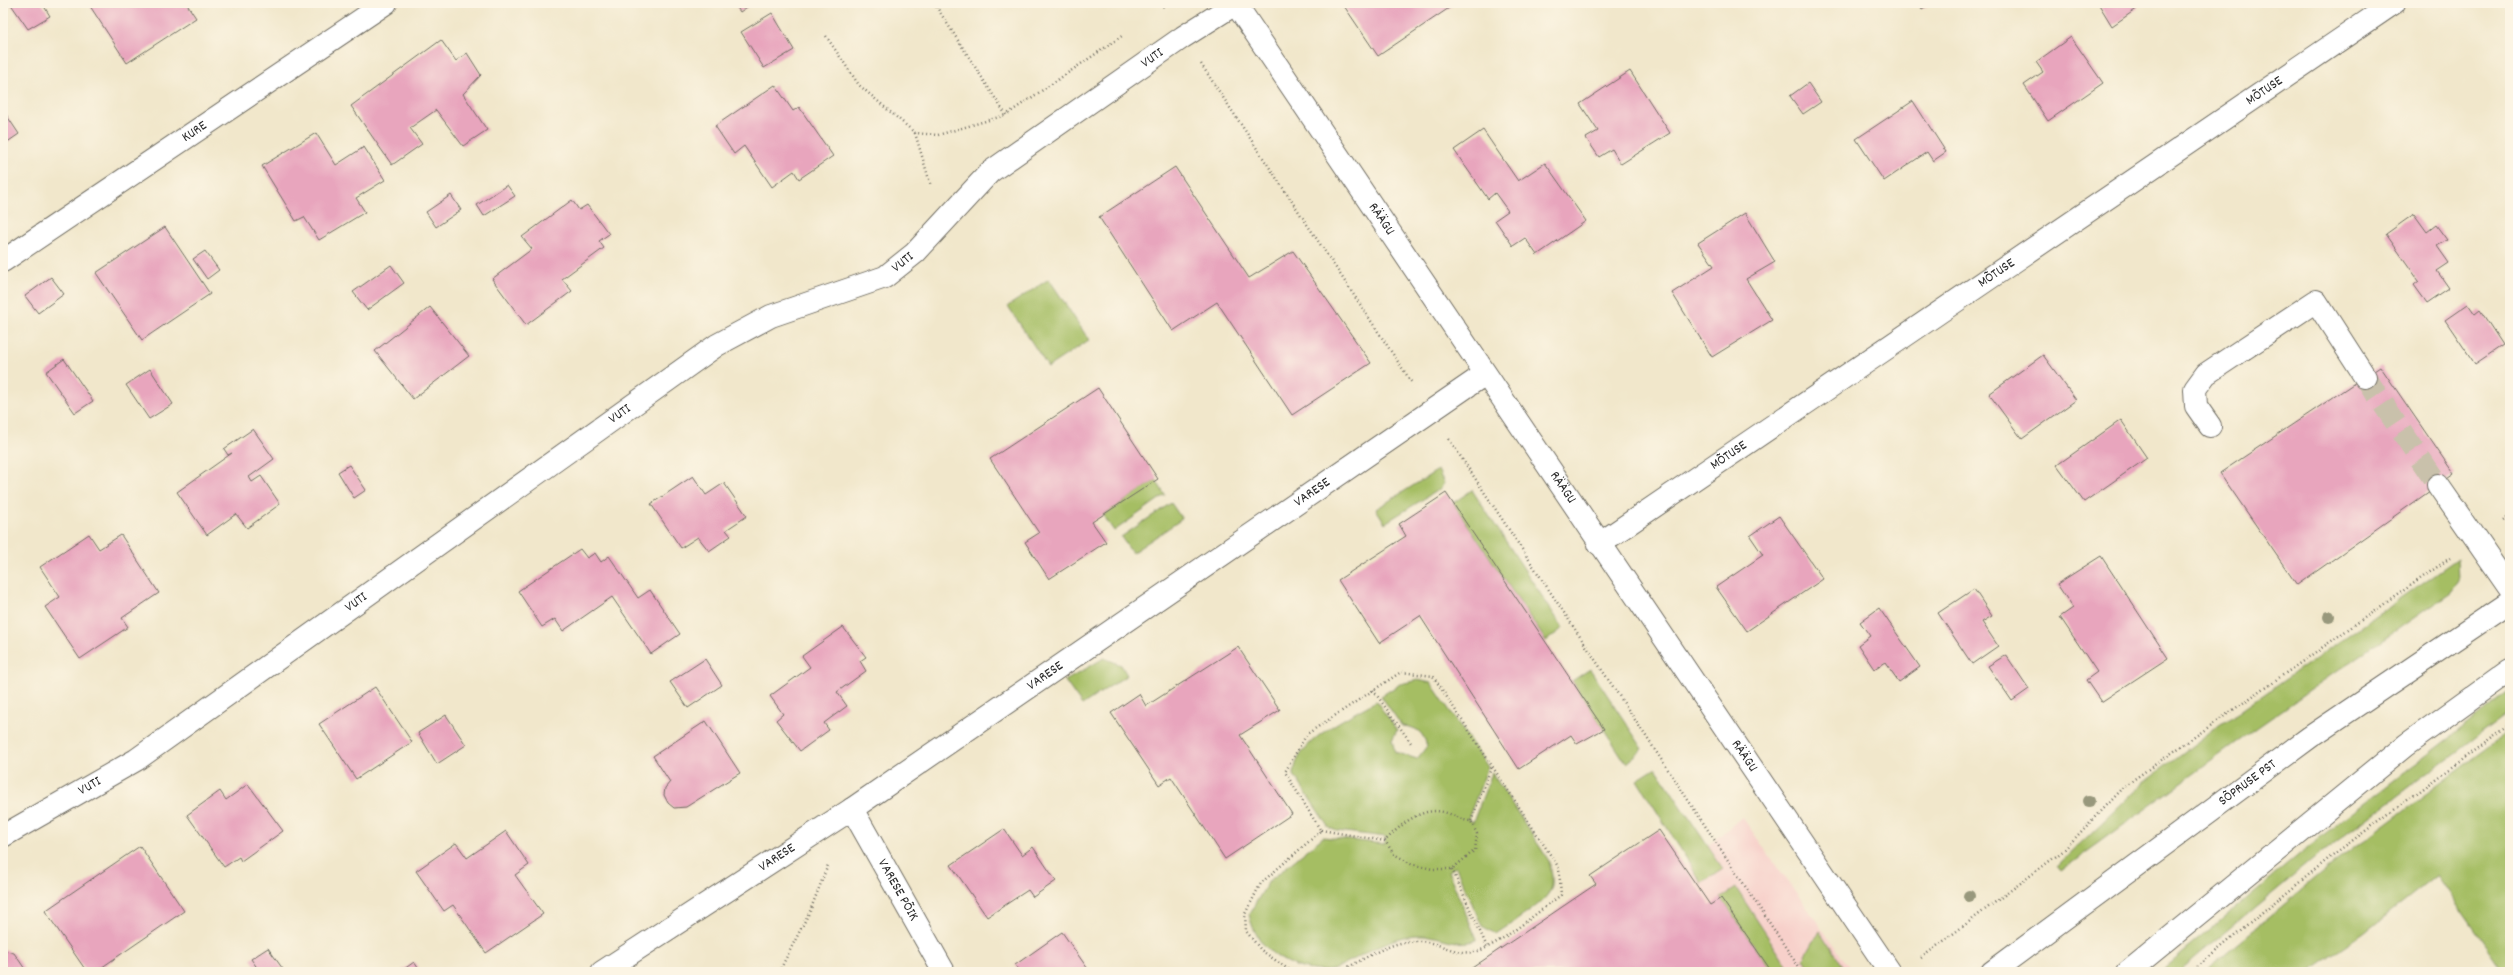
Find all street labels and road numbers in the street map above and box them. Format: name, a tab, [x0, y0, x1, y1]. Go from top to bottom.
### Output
street label: VUTI	[1137, 43, 1168, 73]
street label: MÕTUSE	[2242, 71, 2288, 111]
street label: KURE	[178, 116, 212, 148]
street label: RÄÄGU	[1363, 199, 1399, 240]
street label: VUTI	[888, 247, 919, 278]
street label: MÕTUSE	[1974, 253, 2020, 293]
street label: VUTI	[605, 399, 636, 429]
street label: MÕTUSE	[1706, 436, 1752, 475]
street label: RÄÄGU	[1544, 467, 1581, 508]
street label: VARESE	[1290, 473, 1335, 512]
street label: VUTI	[341, 587, 372, 618]
street label: VARESE	[1023, 656, 1068, 696]
street label: RÄÄGU	[1726, 736, 1762, 776]
street label: SÕPRUSE PST	[2215, 755, 2281, 811]
street label: VUTI	[75, 772, 106, 801]
street label: VARESE	[755, 838, 800, 877]
street label: VARESE PÕIK	[872, 855, 923, 925]

